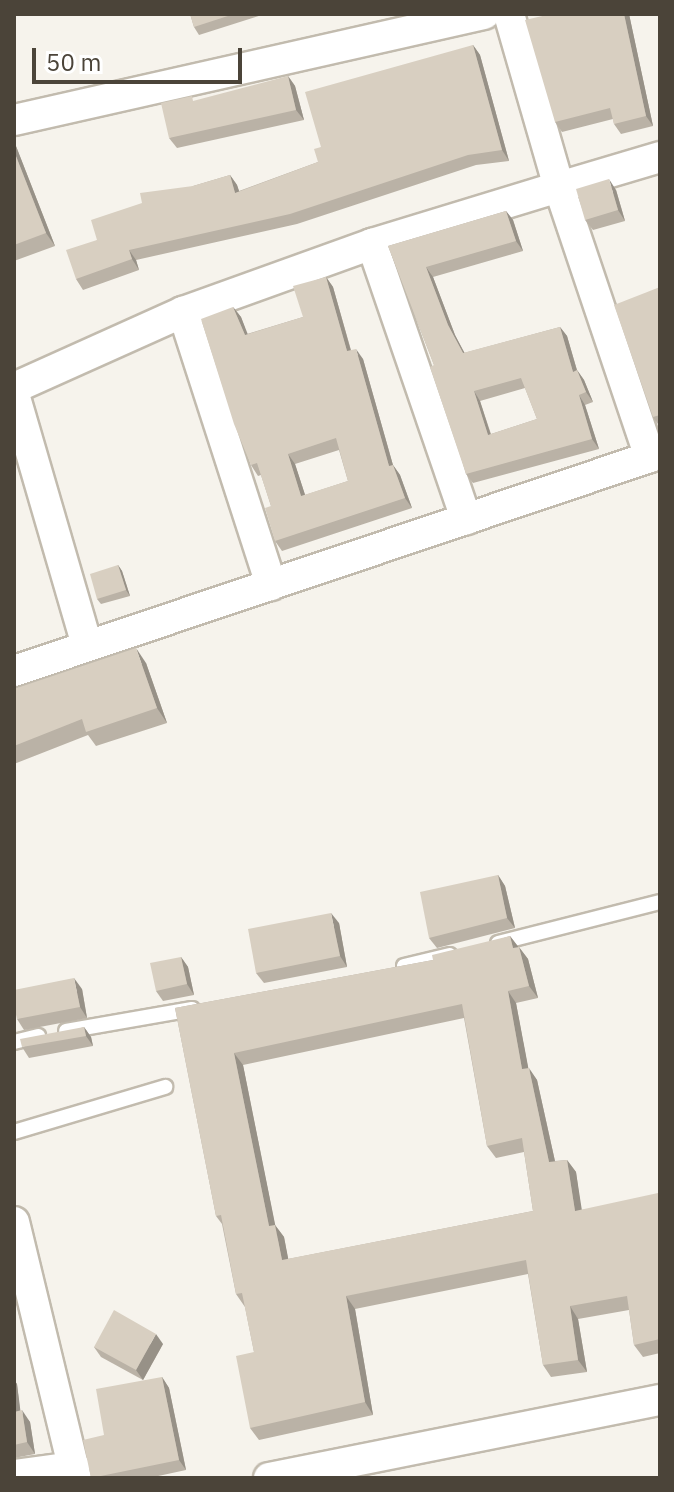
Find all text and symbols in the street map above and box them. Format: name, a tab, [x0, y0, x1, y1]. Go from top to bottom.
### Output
scale bar	[36, 32, 246, 82]
text: 50 m	[46, 46, 101, 78]

